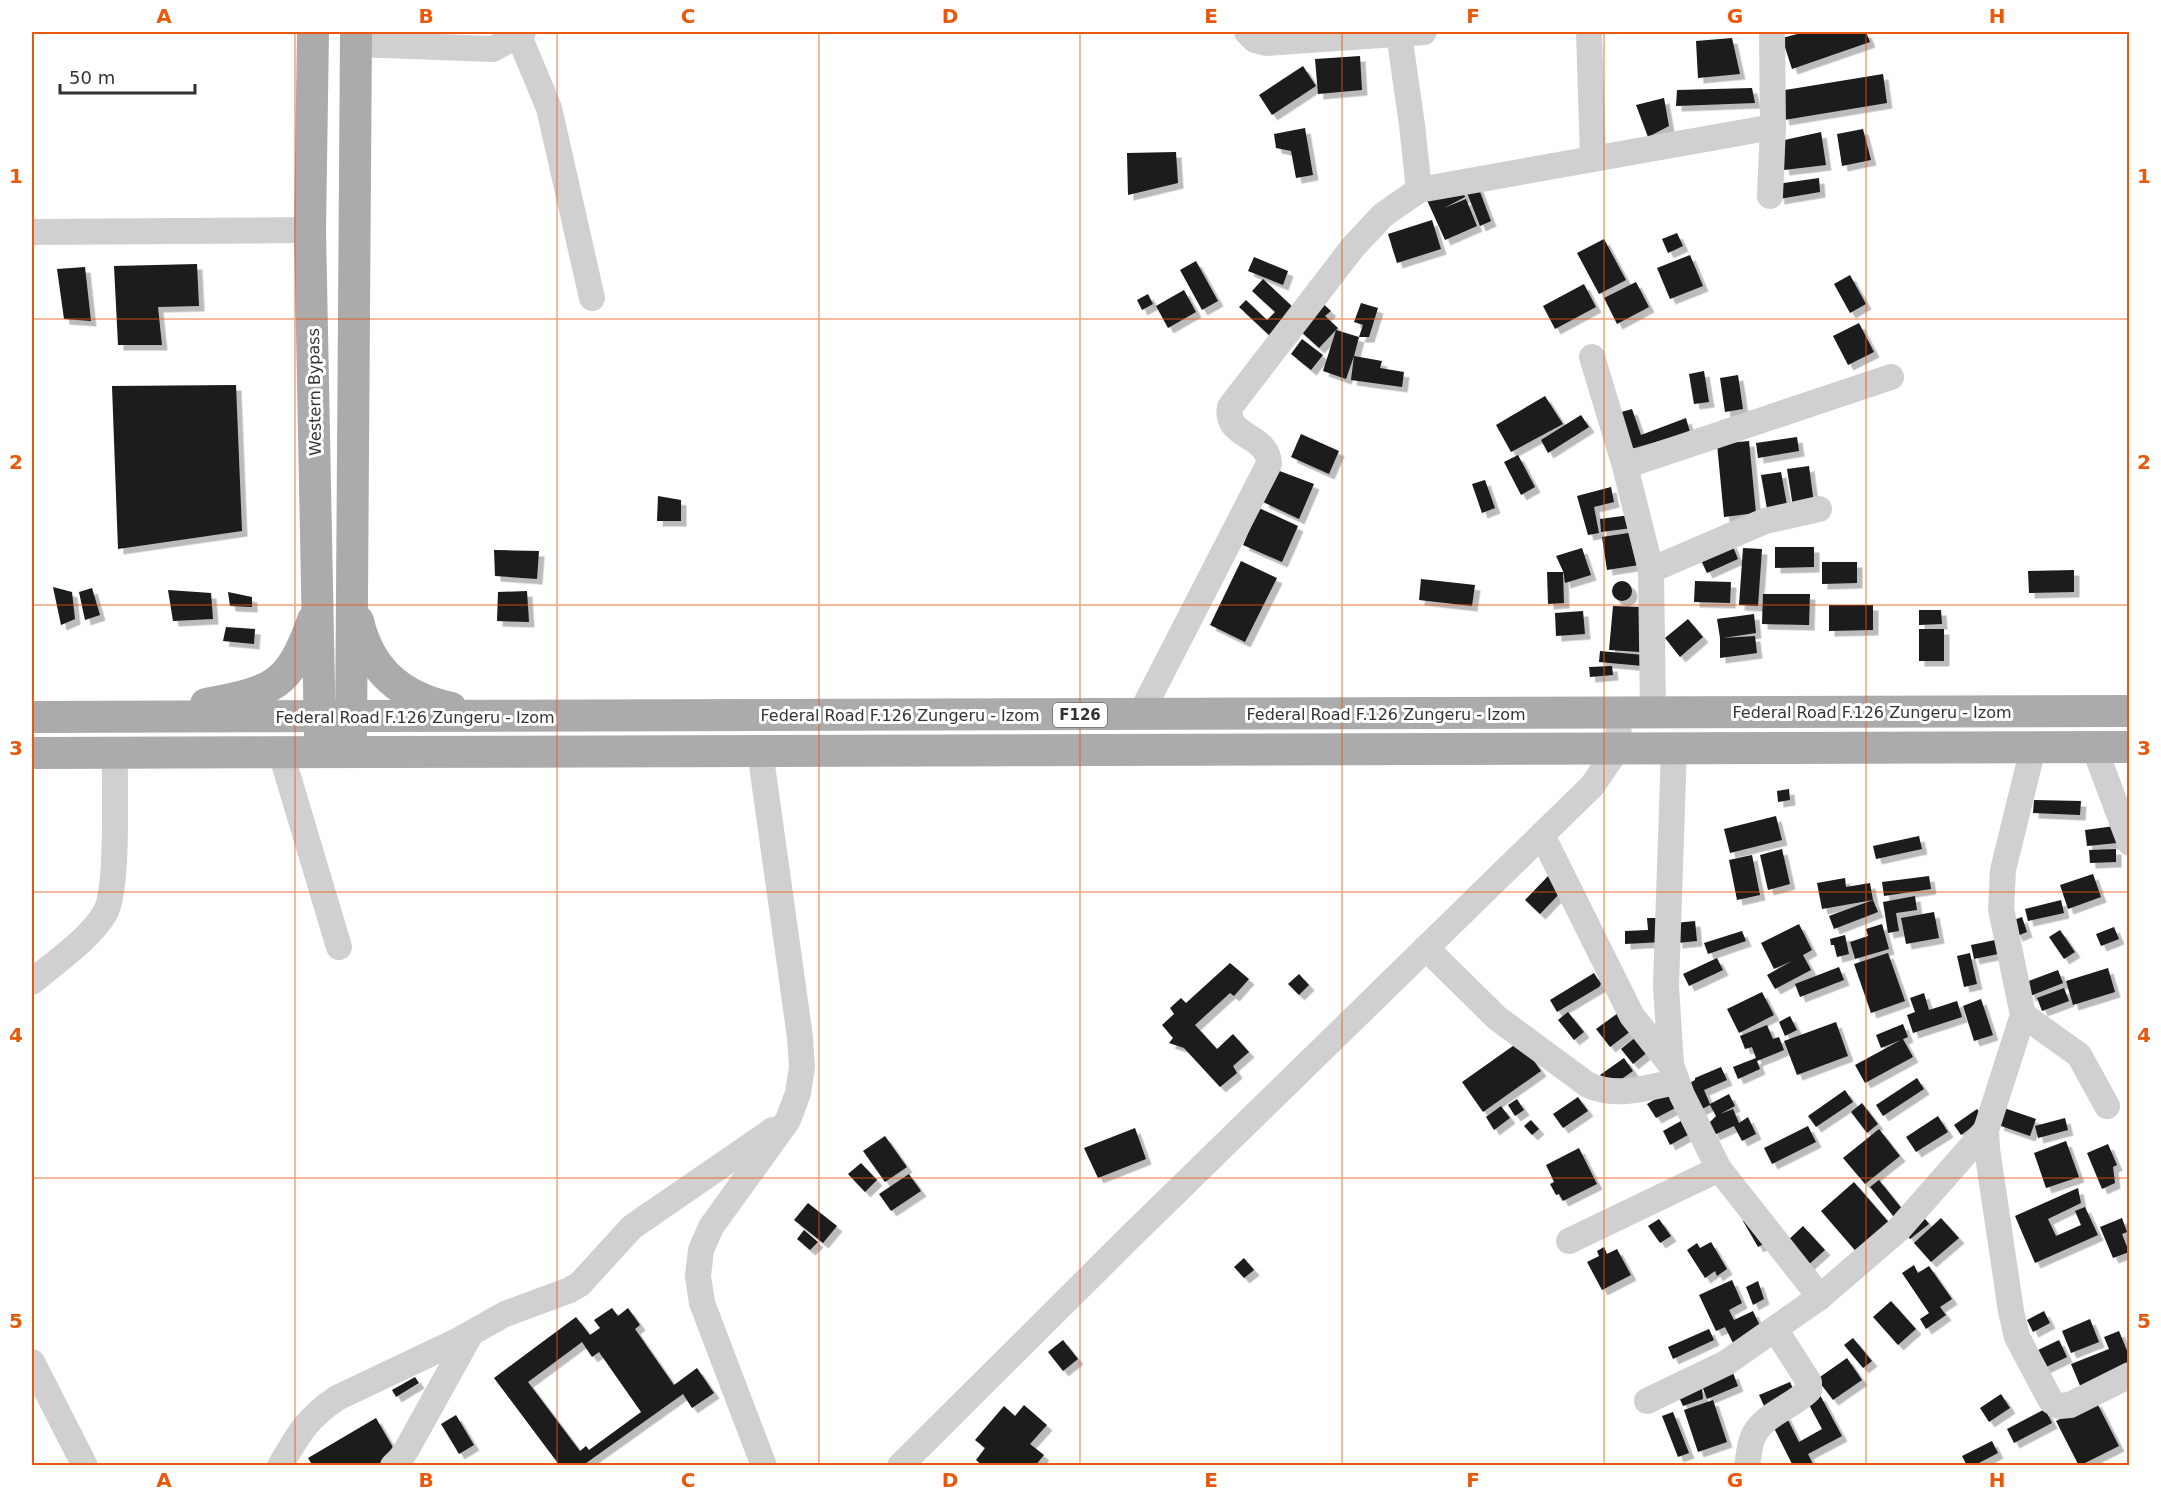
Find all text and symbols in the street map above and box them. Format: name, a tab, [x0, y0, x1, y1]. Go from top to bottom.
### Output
text: A	[156, 4, 172, 28]
text: B	[418, 4, 434, 28]
text: C	[681, 4, 695, 28]
text: D	[942, 4, 958, 28]
text: E	[1204, 4, 1218, 28]
text: F	[1466, 4, 1480, 28]
text: G	[1727, 4, 1743, 28]
text: H	[1989, 4, 2005, 28]
scale bar	[60, 57, 195, 95]
text: 50 m	[69, 67, 115, 88]
text: 1	[9, 164, 23, 188]
text: 1	[2137, 164, 2151, 188]
street label: Western Bypass	[304, 328, 325, 456]
text: 2	[9, 450, 23, 474]
text: 2	[2137, 450, 2151, 474]
road number: F126	[1053, 703, 1107, 727]
street label: Federal Road F.126 Zungeru - Izom	[1732, 703, 2012, 722]
street label: Federal Road F.126 Zungeru - Izom	[1246, 705, 1526, 724]
street label: Federal Road F.126 Zungeru - Izom	[760, 706, 1040, 725]
street label: Federal Road F.126 Zungeru - Izom	[275, 708, 555, 727]
text: 3	[9, 736, 23, 760]
text: 3	[2137, 736, 2151, 760]
text: 4	[9, 1023, 23, 1047]
text: 4	[2137, 1023, 2151, 1047]
text: 5	[9, 1309, 23, 1333]
text: 5	[2137, 1309, 2151, 1333]
text: A	[156, 1468, 172, 1492]
text: B	[418, 1468, 434, 1492]
text: C	[681, 1468, 695, 1492]
text: D	[942, 1468, 958, 1492]
text: E	[1204, 1468, 1218, 1492]
text: F	[1466, 1468, 1480, 1492]
text: G	[1727, 1468, 1743, 1492]
text: H	[1989, 1468, 2005, 1492]

